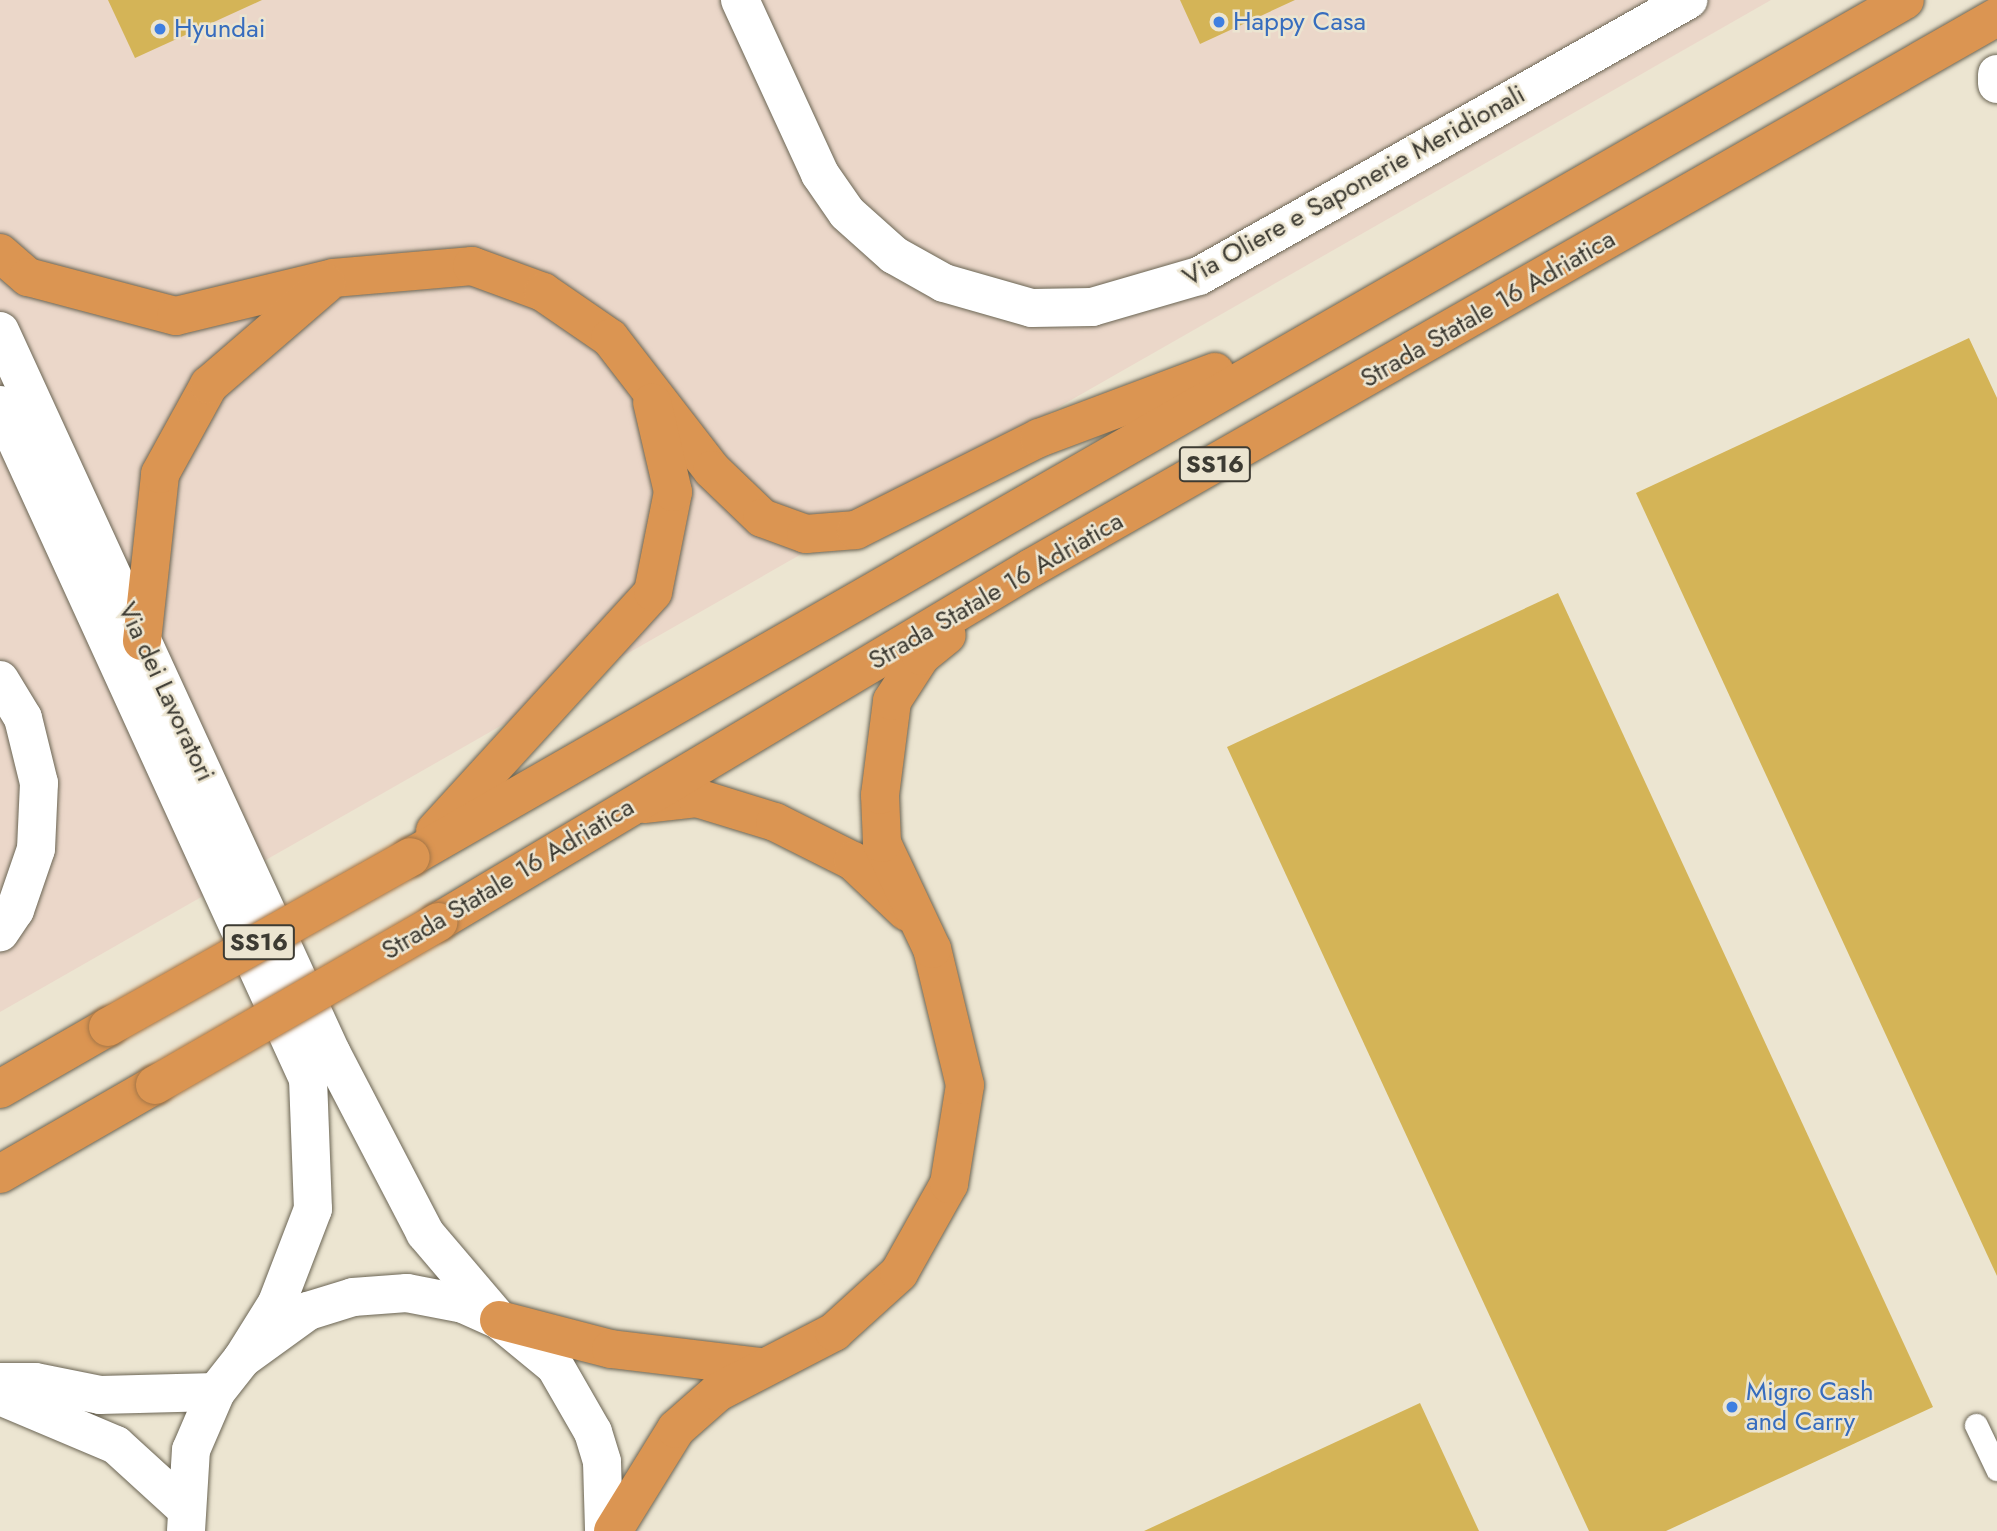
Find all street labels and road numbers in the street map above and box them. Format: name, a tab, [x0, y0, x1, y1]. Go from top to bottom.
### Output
street label: Via Oliere e Saponerie Meridionali	[1178, 79, 1530, 293]
street label: Strada Statale 16 Adriatica	[1355, 223, 1621, 395]
road number: SS16	[1178, 444, 1252, 485]
street label: Strada Statale 16 Adriatica	[863, 505, 1129, 677]
street label: Via dei Lavoratori	[111, 598, 221, 786]
street label: Strada Statale 16 Adriatica	[376, 791, 640, 967]
road number: SS16	[222, 922, 296, 962]

